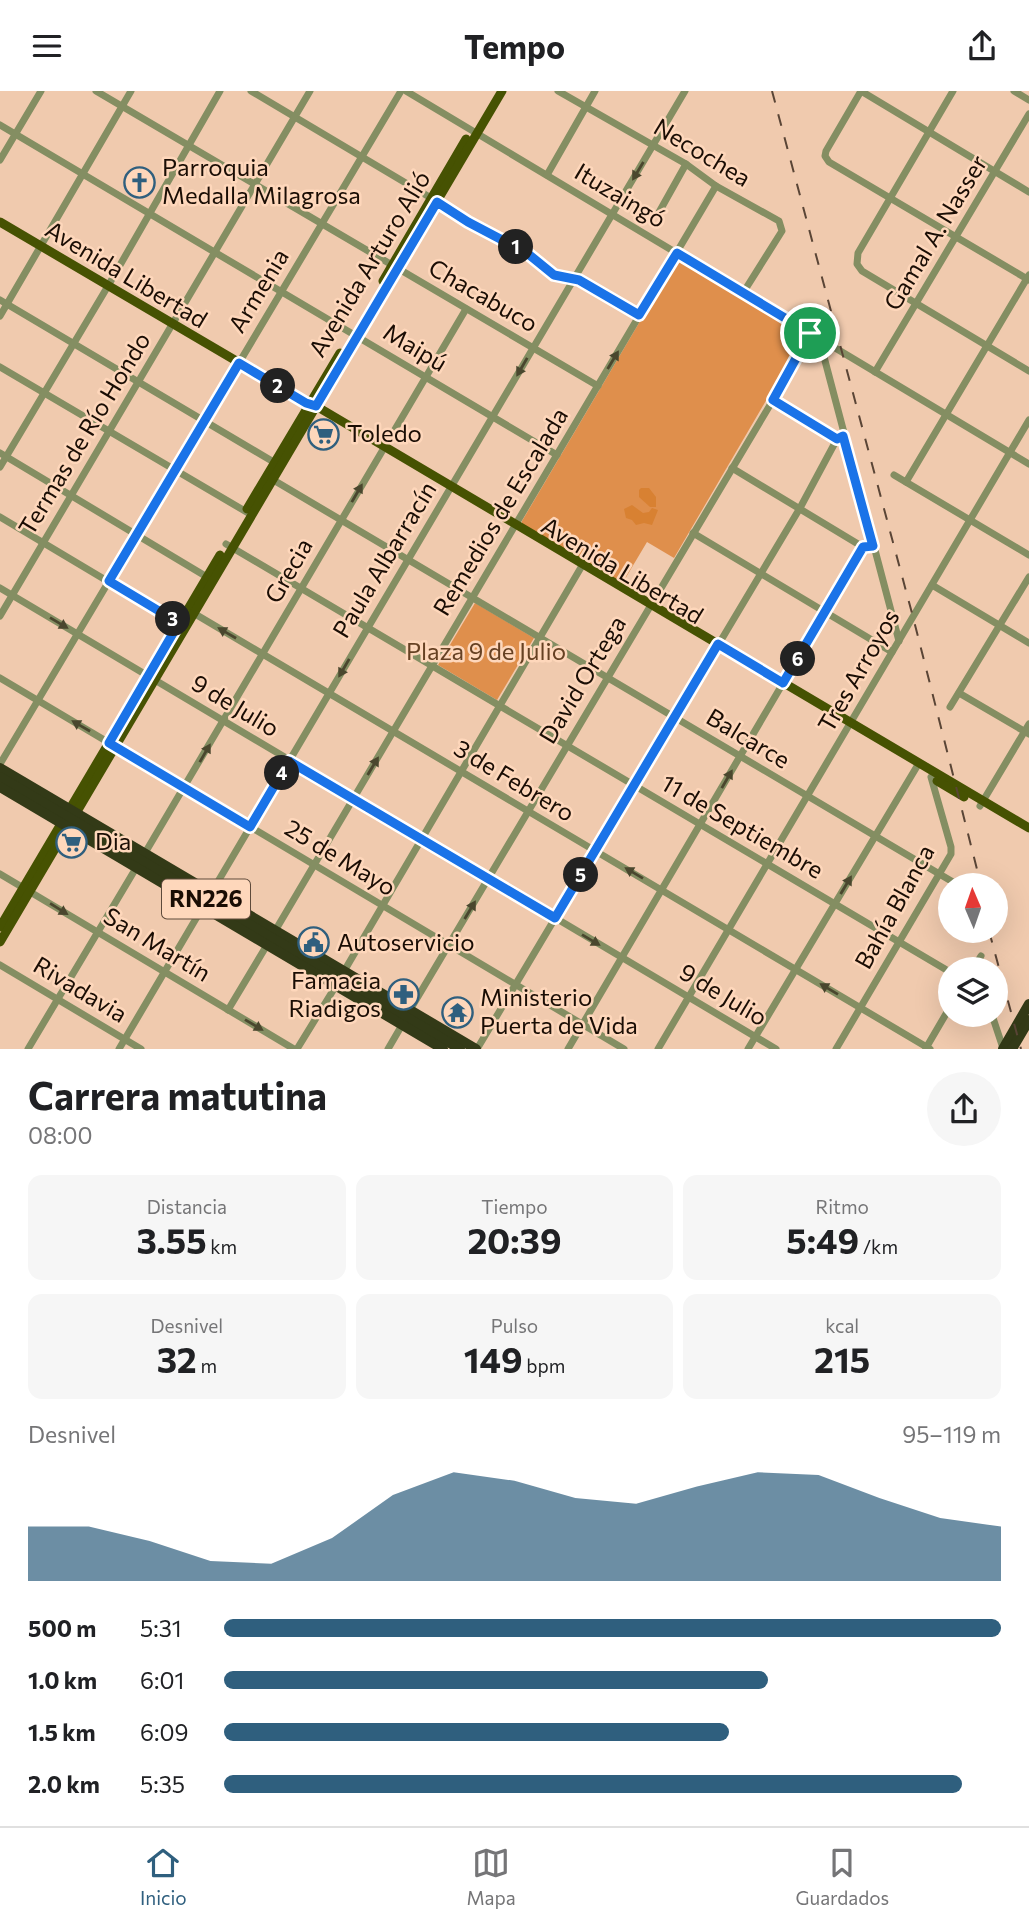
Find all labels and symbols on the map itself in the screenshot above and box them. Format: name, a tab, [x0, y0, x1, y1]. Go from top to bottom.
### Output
street label: Necochea	[649, 112, 756, 192]
street label: Gamal A. Nasser	[877, 149, 993, 315]
place label: Parroquia Medalla Milagrosa	[162, 152, 361, 209]
street label: Ituzaingó	[570, 156, 672, 233]
one-way arrow	[632, 162, 644, 181]
church icon: Parroquia Medalla Milagrosa	[122, 165, 156, 199]
street label: Avenida Arturo Alió	[302, 165, 436, 361]
street label: Avenida Libertad	[41, 214, 213, 333]
pin: 1	[498, 229, 534, 265]
street label: Armenia	[222, 243, 294, 337]
street label: Chacabuco	[424, 252, 543, 338]
pin	[780, 303, 840, 363]
street label: Maipú	[379, 317, 453, 377]
street label: Termas de Río Hondo	[12, 327, 156, 540]
one-way arrow	[607, 350, 619, 369]
one-way arrow	[516, 357, 528, 376]
pin: 2	[260, 369, 296, 403]
street label: Remedios de Escalada	[426, 402, 573, 620]
supermarket icon: Toledo	[307, 417, 341, 451]
place label: Toledo	[347, 418, 422, 447]
street label: Paula Albarracín	[326, 476, 442, 643]
one-way arrow	[351, 483, 363, 503]
street label: Avenida Libertad	[537, 510, 709, 629]
street label: Grecia	[258, 533, 318, 608]
pin: 3	[156, 601, 190, 637]
street label: Tres Arroyos	[811, 604, 905, 737]
street label: David Ortega	[532, 610, 631, 748]
one-way arrow	[49, 617, 68, 629]
one-way arrow	[217, 627, 236, 639]
park label: Plaza 9 de Julio	[406, 636, 566, 665]
pin: 6	[780, 641, 816, 677]
one-way arrow	[338, 658, 350, 678]
street label: 9 de Julio	[187, 667, 285, 742]
street label: Balcarce	[702, 702, 796, 774]
one-way arrow	[71, 720, 90, 732]
street label: 3 de Febrero	[450, 733, 580, 827]
one-way arrow	[199, 743, 211, 762]
pin: 4	[264, 755, 300, 791]
one-way arrow	[366, 757, 379, 776]
street label: 11 de Septiembre	[656, 767, 829, 884]
one-way arrow	[720, 769, 733, 788]
street label: 25 de Mayo	[280, 812, 401, 901]
supermarket icon: Dia	[55, 825, 89, 859]
place label: Dia	[95, 826, 131, 855]
street label: Bahía Blanca	[848, 839, 940, 973]
pin: 5	[564, 857, 598, 893]
one-way arrow	[624, 867, 643, 880]
north arrow	[938, 873, 1008, 943]
one-way arrow	[840, 876, 852, 895]
road number: RN226	[162, 879, 250, 919]
street label: San Martín	[99, 900, 217, 987]
one-way arrow	[464, 900, 476, 919]
one-way arrow	[49, 903, 68, 916]
public building icon: Autoservicio	[297, 926, 331, 960]
place label: Autoservicio	[337, 927, 475, 956]
one-way arrow	[581, 933, 600, 946]
street label: Rivadavia	[29, 949, 133, 1028]
street label: 9 de Julio	[675, 956, 773, 1031]
place label: Famacia Riadigos	[288, 965, 381, 1022]
pharmacy icon: Famacia Riadigos	[387, 978, 421, 1012]
place label: Ministerio Puerta de Vida	[480, 982, 638, 1039]
one-way arrow	[820, 983, 839, 996]
temple icon: Ministerio Puerta de Vida	[440, 995, 474, 1029]
one-way arrow	[245, 1019, 264, 1031]

